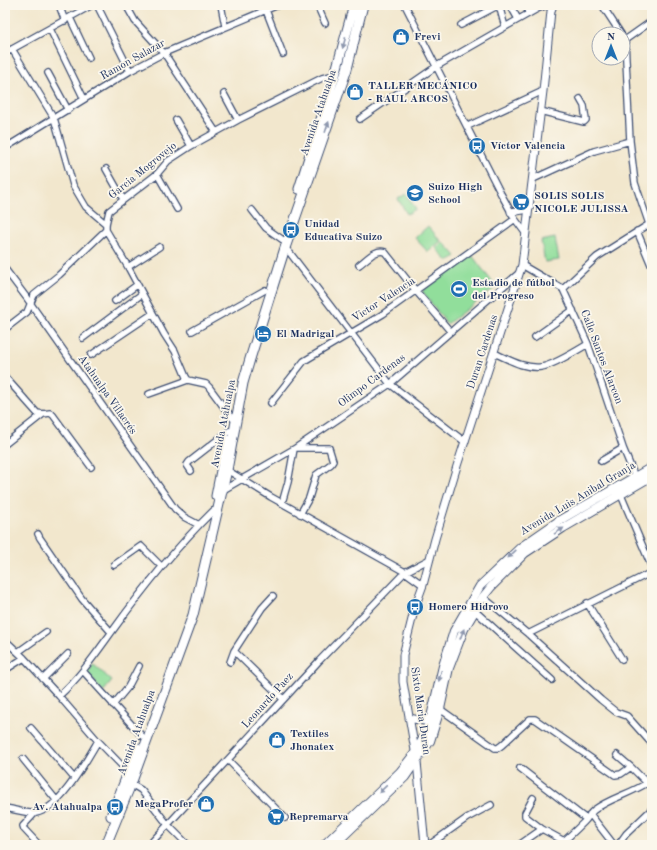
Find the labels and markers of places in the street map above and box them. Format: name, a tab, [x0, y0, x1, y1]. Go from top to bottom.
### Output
shop icon: Frevi	[391, 27, 411, 47]
place label: Frevi	[414, 32, 440, 43]
place label: TALLER MECÁNICO - RAUL ARCOS	[368, 79, 477, 105]
shop icon: TALLER MECÁNICO - RAUL ARCOS	[345, 82, 365, 102]
bus stop icon: Víctor Valencia	[467, 136, 487, 156]
place label: Víctor Valencia	[490, 141, 566, 152]
place label: Suizo High School	[428, 182, 482, 206]
school or university icon: Suizo High School	[405, 183, 425, 203]
place label: SOLIS SOLIS NICOLE JULISSA	[534, 191, 629, 215]
supermarket icon: SOLIS SOLIS NICOLE JULISSA	[511, 192, 531, 212]
place label: Unidad Educativa Suizo	[304, 219, 383, 243]
bus stop icon: Unidad Educativa Suizo	[281, 220, 301, 240]
place label: Estadio de fútbol del Progreso	[472, 278, 555, 302]
sports icon: Estadio de fútbol del Progreso	[449, 279, 469, 299]
hotel icon: El Madrigal	[253, 324, 273, 344]
place label: El Madrigal	[276, 329, 335, 340]
bus stop icon: Homero Hidrovo	[405, 597, 425, 617]
place label: Homero Hidrovo	[428, 602, 509, 613]
place label: Textiles Jhonatex	[290, 729, 335, 753]
shop icon: Textiles Jhonatex	[267, 730, 287, 750]
shop icon: MegaProfer	[196, 794, 216, 814]
bus stop icon: Av. Atahualpa	[105, 797, 125, 817]
place label: MegaProfer	[134, 799, 193, 810]
place label: Av. Atahualpa	[32, 802, 102, 813]
supermarket icon: Repremarva	[266, 807, 286, 827]
place label: Repremarva	[289, 812, 349, 823]

